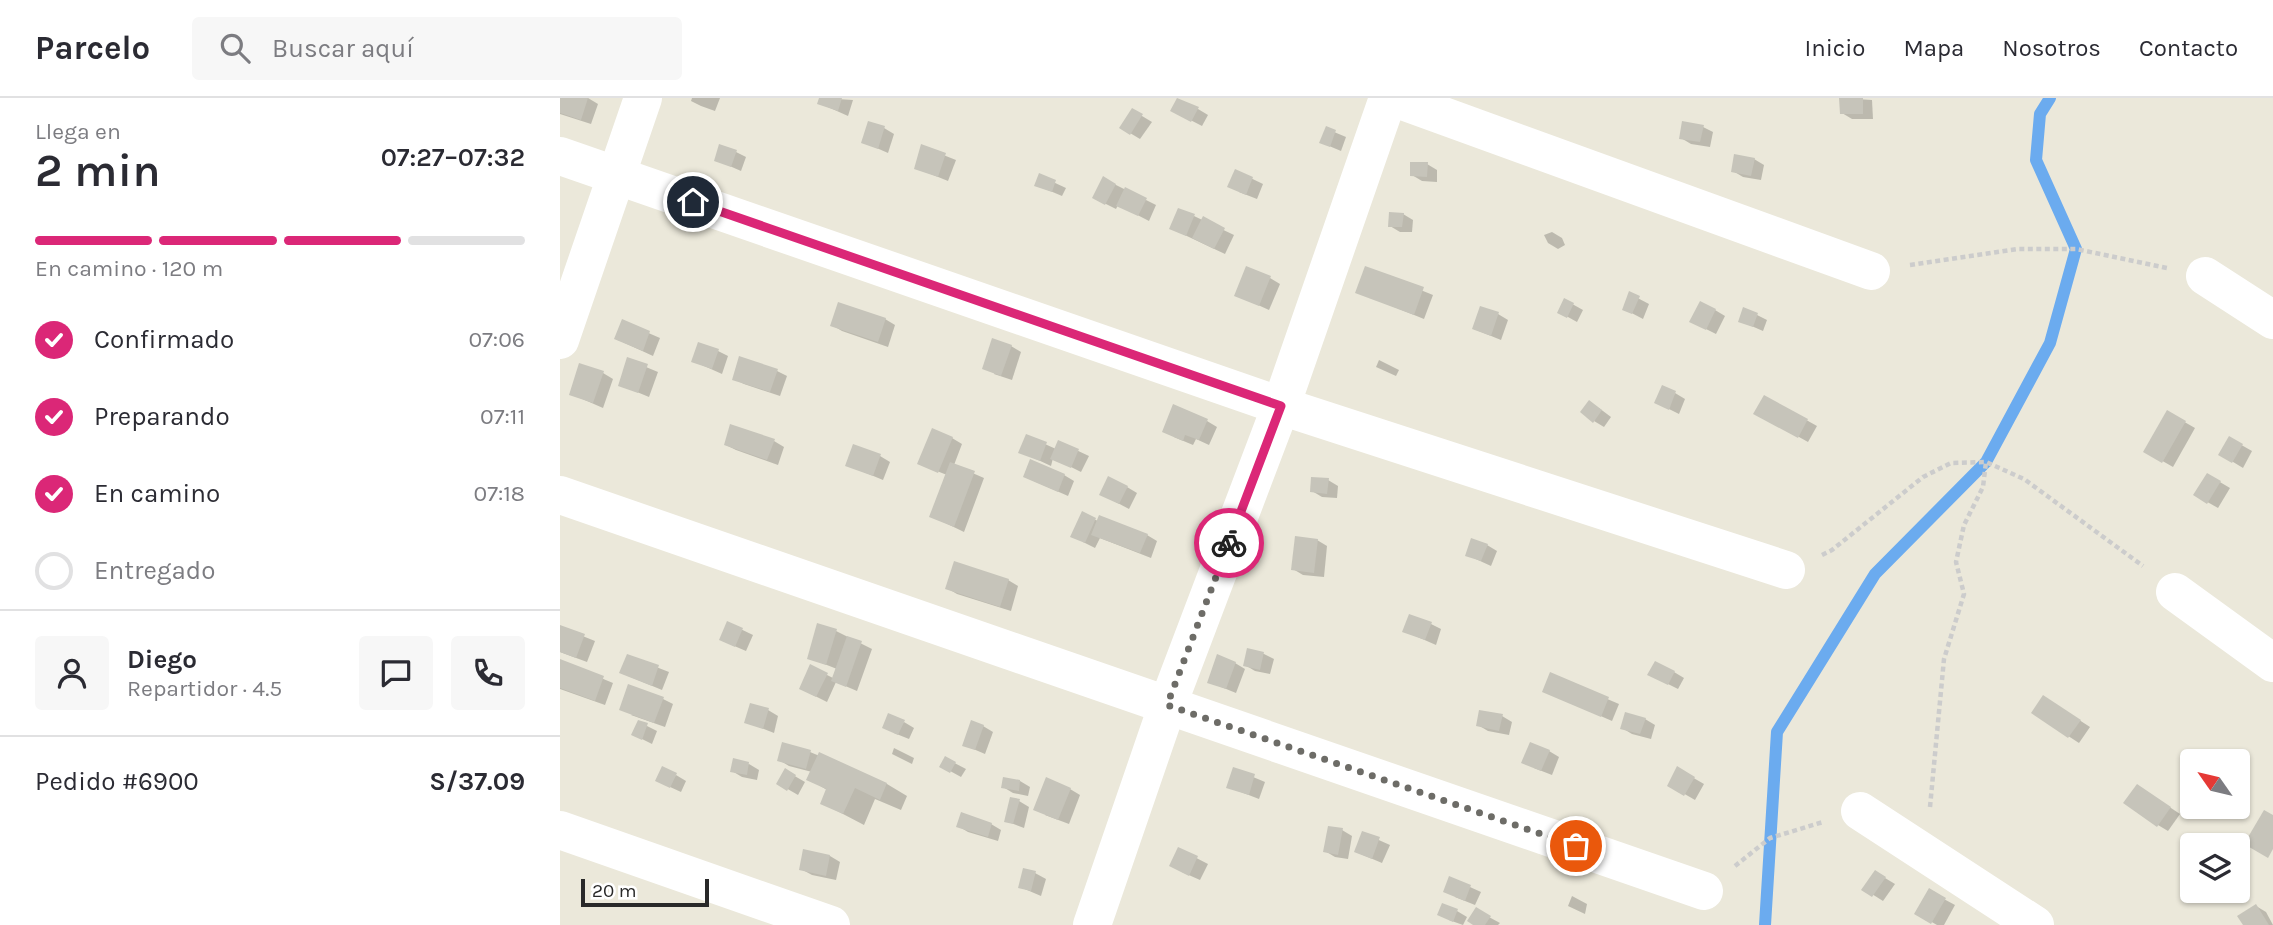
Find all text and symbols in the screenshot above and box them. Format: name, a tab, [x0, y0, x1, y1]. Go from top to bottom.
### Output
search box	[192, 17, 682, 80]
text: Parcelo	[35, 29, 150, 67]
icon: search	[216, 29, 254, 67]
text: Buscar aquí	[272, 33, 414, 64]
text: Inicio	[1804, 34, 1865, 62]
text: Mapa	[1903, 34, 1964, 62]
text: Nosotros	[2002, 34, 2101, 62]
text: Contacto	[2139, 34, 2238, 62]
text: Llega en	[35, 118, 121, 145]
text: 07:27–07:32	[381, 142, 525, 173]
text: 2 min	[35, 144, 161, 198]
pin	[663, 172, 723, 232]
icon: home	[674, 183, 712, 221]
text: En camino · 120 m	[35, 255, 223, 282]
icon: check	[35, 321, 73, 359]
text: Confirmado	[94, 324, 234, 355]
text: 07:06	[468, 326, 525, 353]
icon: check	[35, 398, 73, 436]
text: Preparando	[94, 401, 230, 432]
text: 07:11	[480, 403, 525, 430]
icon: check	[35, 475, 73, 513]
text: En camino	[94, 478, 220, 509]
text: 07:18	[474, 480, 525, 507]
courier	[1194, 508, 1264, 578]
icon: bike	[1210, 524, 1248, 562]
text: Entregado	[94, 555, 215, 586]
button: person	[35, 636, 109, 710]
button: chat	[359, 636, 433, 710]
button: phone	[451, 636, 525, 710]
text: Diego	[127, 644, 197, 675]
text: Repartidor · 4.5	[127, 675, 282, 702]
north arrow	[2180, 749, 2250, 819]
map controls	[2180, 749, 2250, 903]
text: Pedido #6900	[35, 766, 199, 797]
text: S/37.09	[429, 766, 525, 797]
pin	[1546, 816, 1606, 876]
icon: bag	[1557, 827, 1595, 865]
button: layers	[2180, 833, 2250, 903]
scale bar	[581, 876, 709, 908]
text: 20 m	[592, 880, 637, 902]

